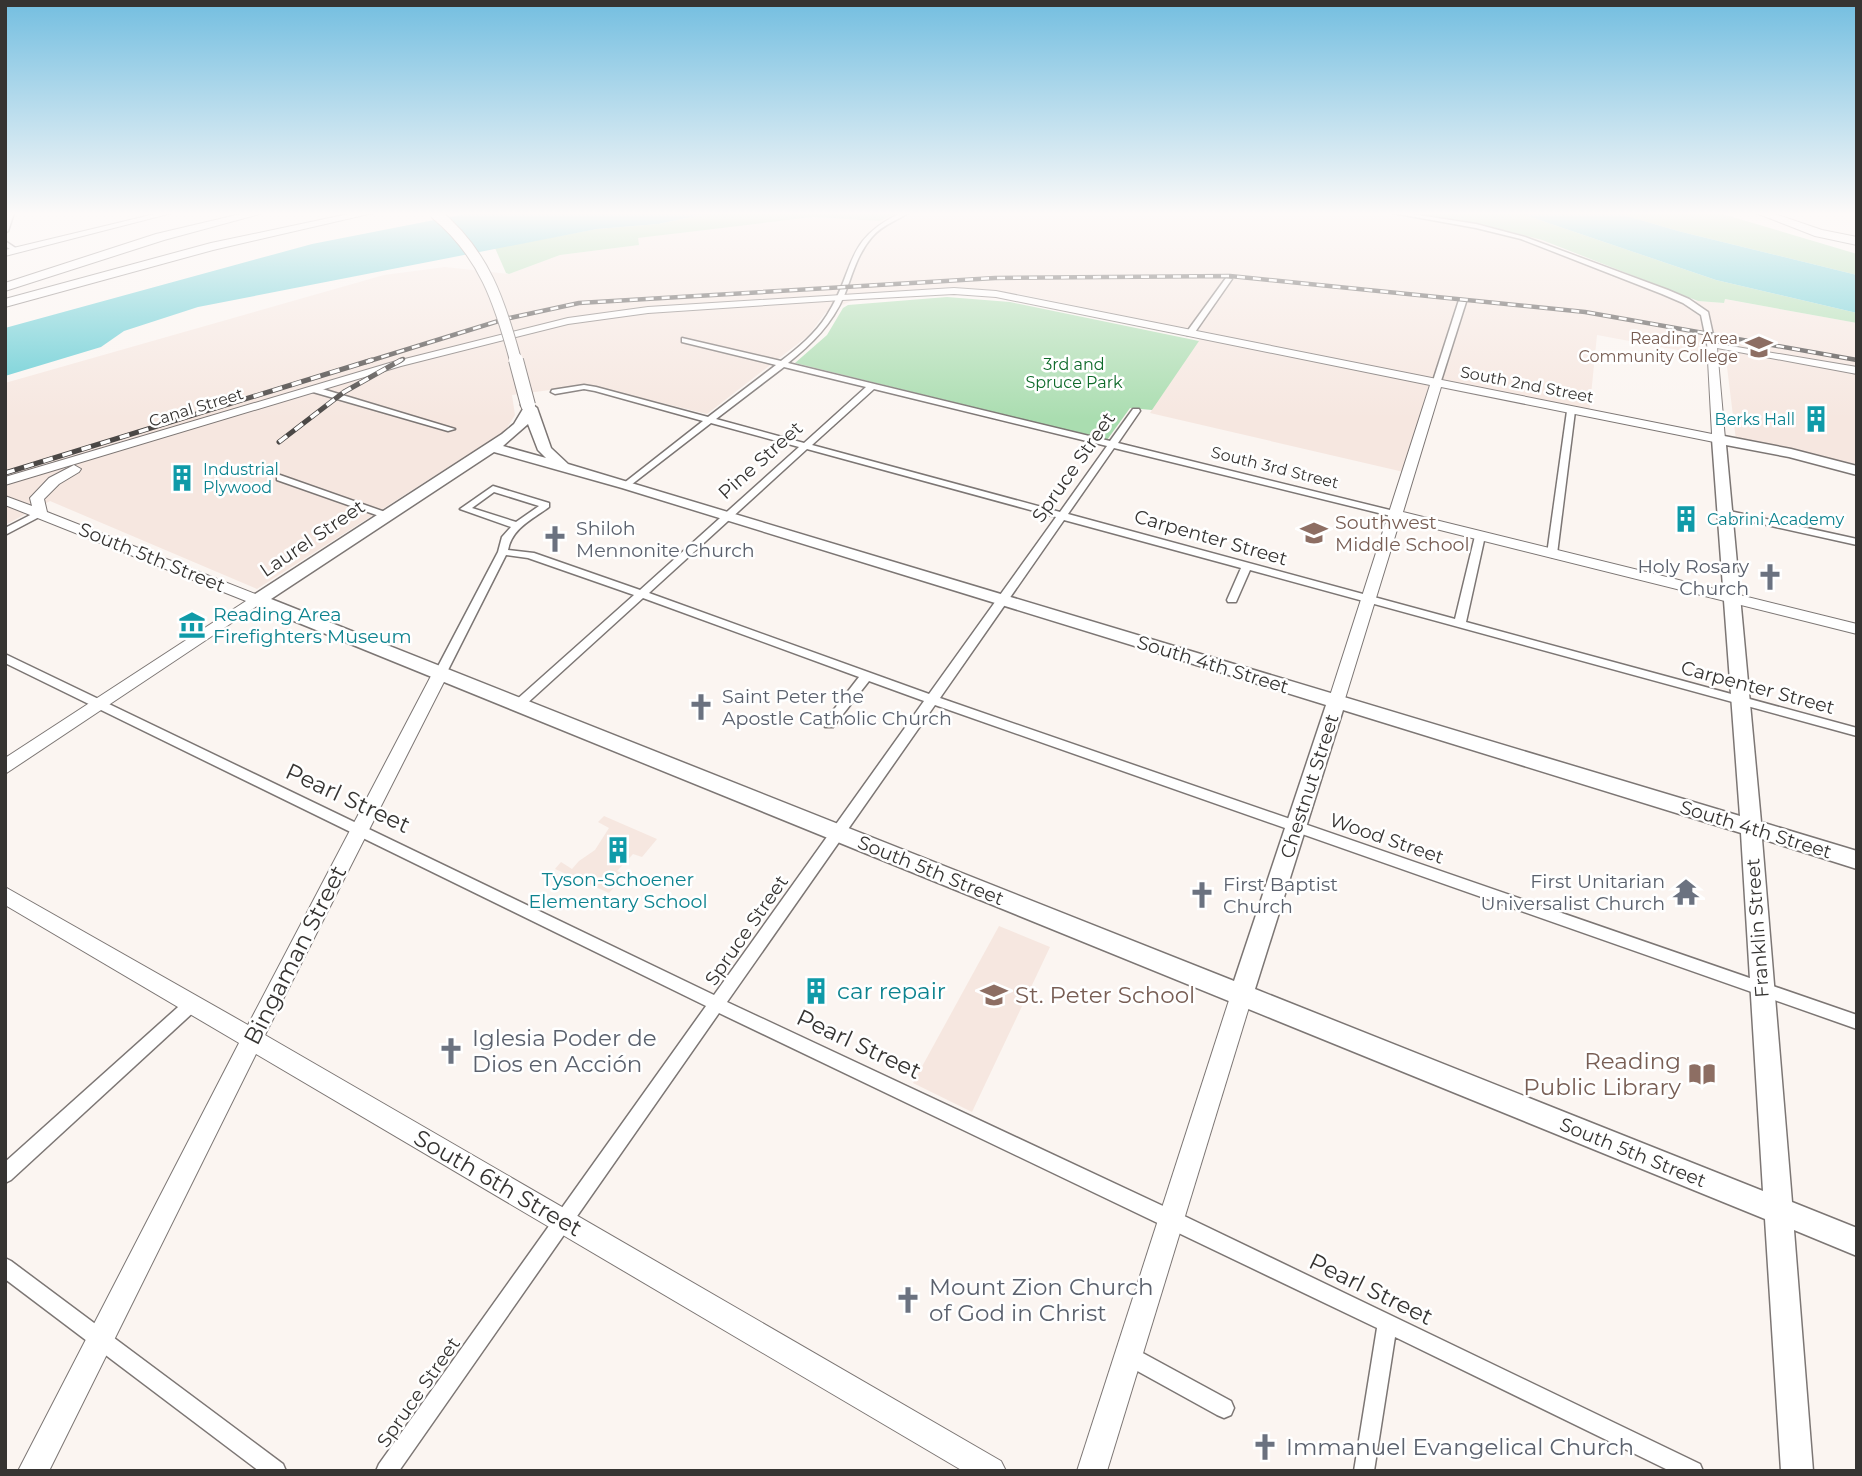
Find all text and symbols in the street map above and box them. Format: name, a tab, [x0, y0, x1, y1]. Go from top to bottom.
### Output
place label: Reading Area Community College	[1579, 329, 1738, 366]
school or university icon: Reading Area Community College	[1744, 332, 1774, 362]
park label: 3rd and Spruce Park	[1025, 355, 1123, 392]
street label: South 2nd Street	[1459, 362, 1596, 407]
street label: Canal Street	[147, 384, 246, 431]
building icon: Berks Hall	[1801, 404, 1831, 434]
street label: Spruce Street	[1027, 407, 1120, 527]
place label: Berks Hall	[1715, 410, 1795, 429]
street label: Pine Street	[713, 416, 807, 504]
street label: South 3rd Street	[1209, 442, 1341, 493]
place label: Industrial Plywood	[203, 460, 279, 497]
building icon: Industrial Plywood	[167, 463, 197, 493]
street label: Laurel Street	[255, 495, 369, 582]
building icon: Cabrini Academy	[1671, 504, 1701, 534]
street label: Carpenter Street	[1132, 505, 1290, 570]
place label: Cabrini Academy	[1707, 510, 1844, 529]
place label: Southwest Middle School	[1335, 511, 1470, 556]
place label: Shiloh Mennonite Church	[576, 517, 755, 562]
street label: South 5th Street	[75, 518, 229, 597]
school or university icon: Southwest Middle School	[1299, 518, 1329, 548]
church icon: Shiloh Mennonite Church	[540, 524, 570, 554]
place label: Holy Rosary Church	[1637, 555, 1750, 600]
church icon: Holy Rosary Church	[1755, 562, 1785, 592]
place label: Reading Area Firefighters Museum	[213, 603, 412, 648]
museum icon: Reading Area Firefighters Museum	[177, 610, 207, 640]
street label: South 4th Street	[1134, 630, 1292, 699]
street label: Carpenter Street	[1679, 656, 1837, 719]
place label: Saint Peter the Apostle Catholic Church	[722, 685, 952, 730]
church icon: Saint Peter the Apostle Catholic Church	[686, 692, 716, 722]
street label: Chestnut Street	[1275, 711, 1344, 861]
street label: Pearl Street	[281, 757, 415, 839]
street label: South 4th Street	[1677, 795, 1835, 864]
street label: Wood Street	[1327, 808, 1447, 869]
street label: South 5th Street	[854, 831, 1008, 910]
building icon: Tyson-Schoener Elementary School	[603, 835, 633, 865]
street label: Franklin Street	[1741, 857, 1774, 998]
street label: Bingaman Street	[238, 861, 352, 1049]
place label: Tyson-Schoener Elementary School	[528, 868, 708, 913]
street label: Spruce Street	[700, 870, 793, 990]
place label: First Unitarian Universalist Church	[1480, 870, 1665, 915]
place label: First Baptist Church	[1223, 873, 1338, 918]
temple icon: First Unitarian Universalist Church	[1671, 877, 1701, 907]
church icon: First Baptist Church	[1187, 880, 1217, 910]
building icon: car repair	[801, 976, 831, 1006]
place label: car repair	[837, 977, 946, 1005]
school or university icon: St. Peter School	[979, 980, 1009, 1010]
place label: St. Peter School	[1015, 981, 1195, 1009]
street label: Pearl Street	[792, 1003, 926, 1085]
place label: Iglesia Poder de Dios en Acción	[472, 1024, 657, 1078]
church icon: Iglesia Poder de Dios en Acción	[436, 1036, 466, 1066]
place label: Reading Public Library	[1523, 1047, 1682, 1101]
library icon: Reading Public Library	[1687, 1059, 1717, 1089]
street label: South 5th Street	[1556, 1113, 1710, 1192]
street label: South 6th Street	[409, 1124, 587, 1242]
street label: Pearl Street	[1305, 1247, 1437, 1331]
place label: Mount Zion Church of God in Christ	[929, 1273, 1153, 1327]
church icon: Mount Zion Church of God in Christ	[893, 1285, 923, 1315]
street label: Spruce Street	[372, 1332, 465, 1452]
church icon: Immanuel Evangelical Church	[1250, 1432, 1280, 1462]
place label: Immanuel Evangelical Church	[1286, 1433, 1634, 1461]

